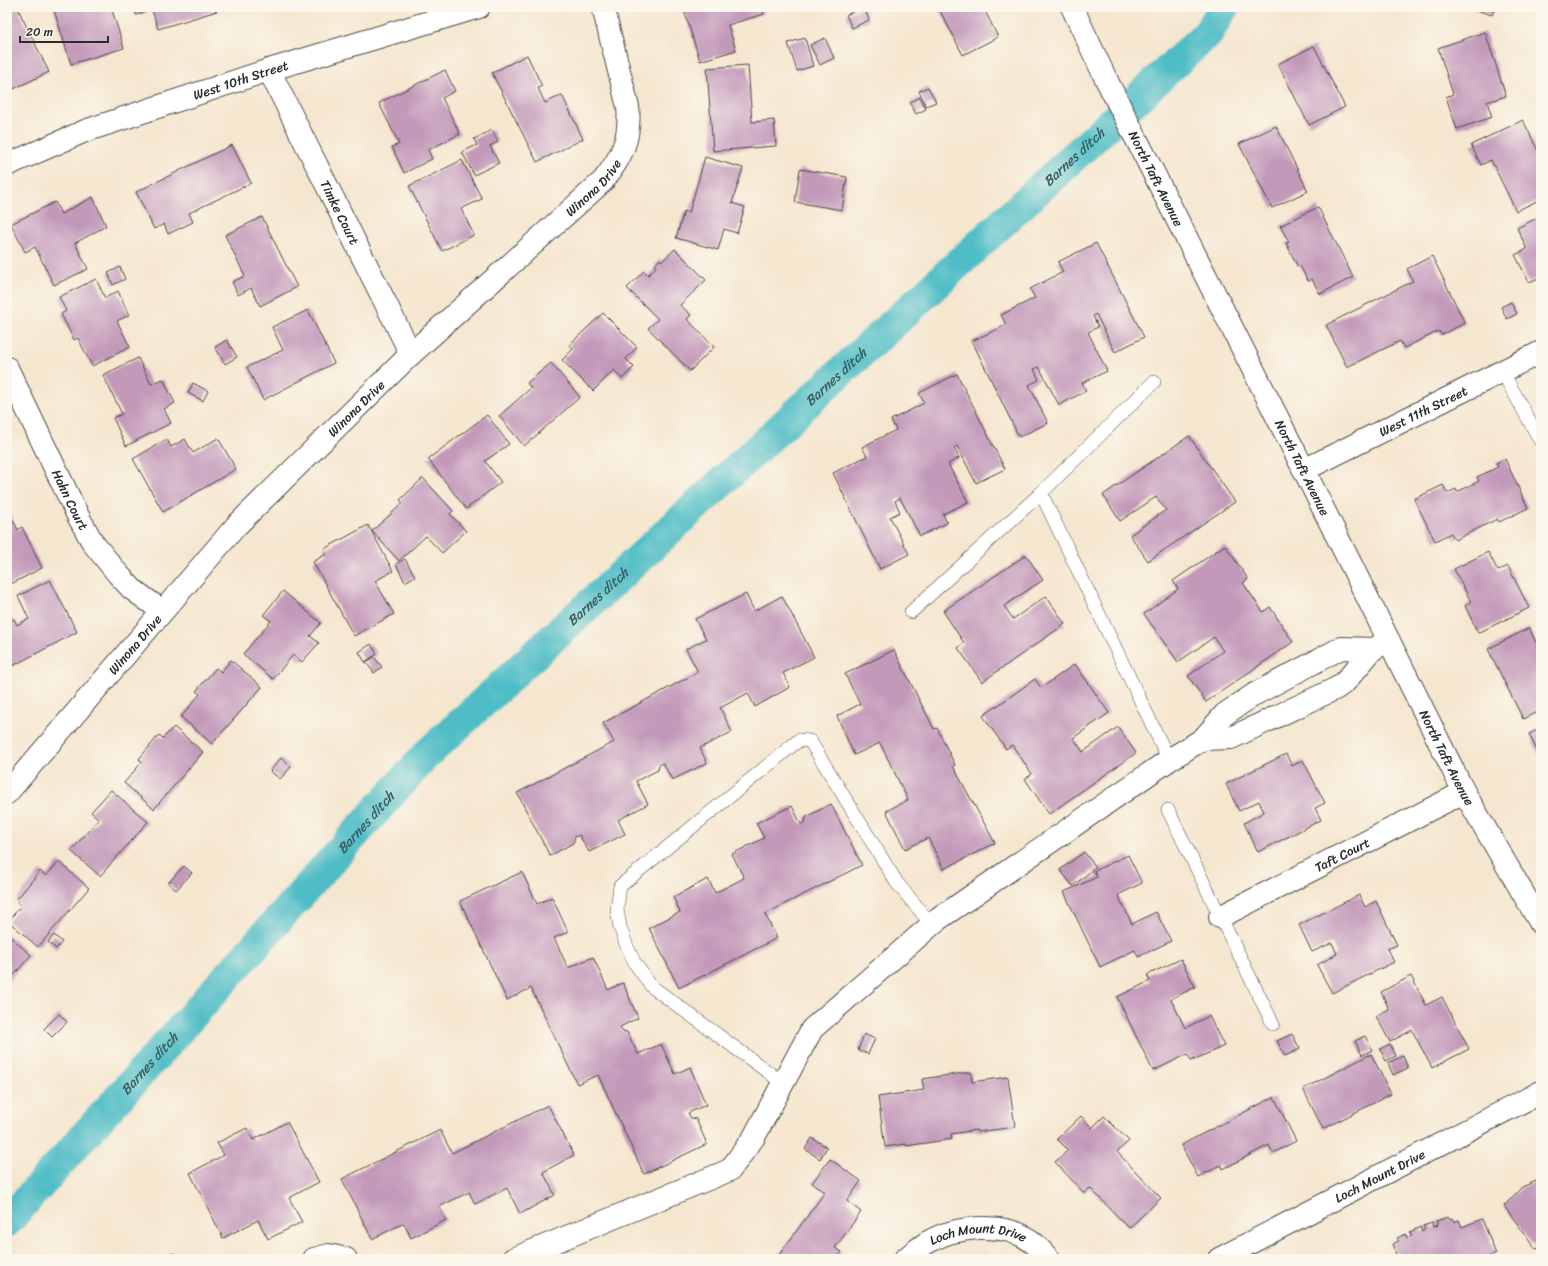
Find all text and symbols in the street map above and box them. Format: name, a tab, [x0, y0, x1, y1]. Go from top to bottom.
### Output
scale bar	[20, 18, 108, 44]
text: 20 m	[26, 21, 53, 43]
street label: West 10th Street	[190, 54, 292, 106]
water label: Barnes ditch	[1037, 121, 1112, 193]
street label: North Taft Avenue	[1122, 127, 1190, 231]
street label: Winona Drive	[560, 154, 628, 222]
street label: Timke Court	[314, 176, 366, 249]
water label: Barnes ditch	[799, 341, 874, 413]
street label: Winona Drive	[322, 374, 391, 442]
street label: West 11th Street	[1375, 379, 1472, 443]
street label: North Taft Avenue	[1268, 416, 1336, 520]
street label: Hahn Court	[45, 465, 95, 535]
water label: Barnes ditch	[561, 560, 636, 632]
street label: Winona Drive	[102, 609, 168, 680]
street label: North Taft Avenue	[1413, 706, 1481, 810]
water label: Barnes ditch	[331, 784, 402, 860]
street label: Taft Court	[1310, 831, 1374, 879]
water label: Barnes ditch	[114, 1025, 186, 1101]
street label: Loch Mount Drive	[1330, 1143, 1430, 1209]
street label: Loch Mount Drive	[925, 1217, 1032, 1252]

